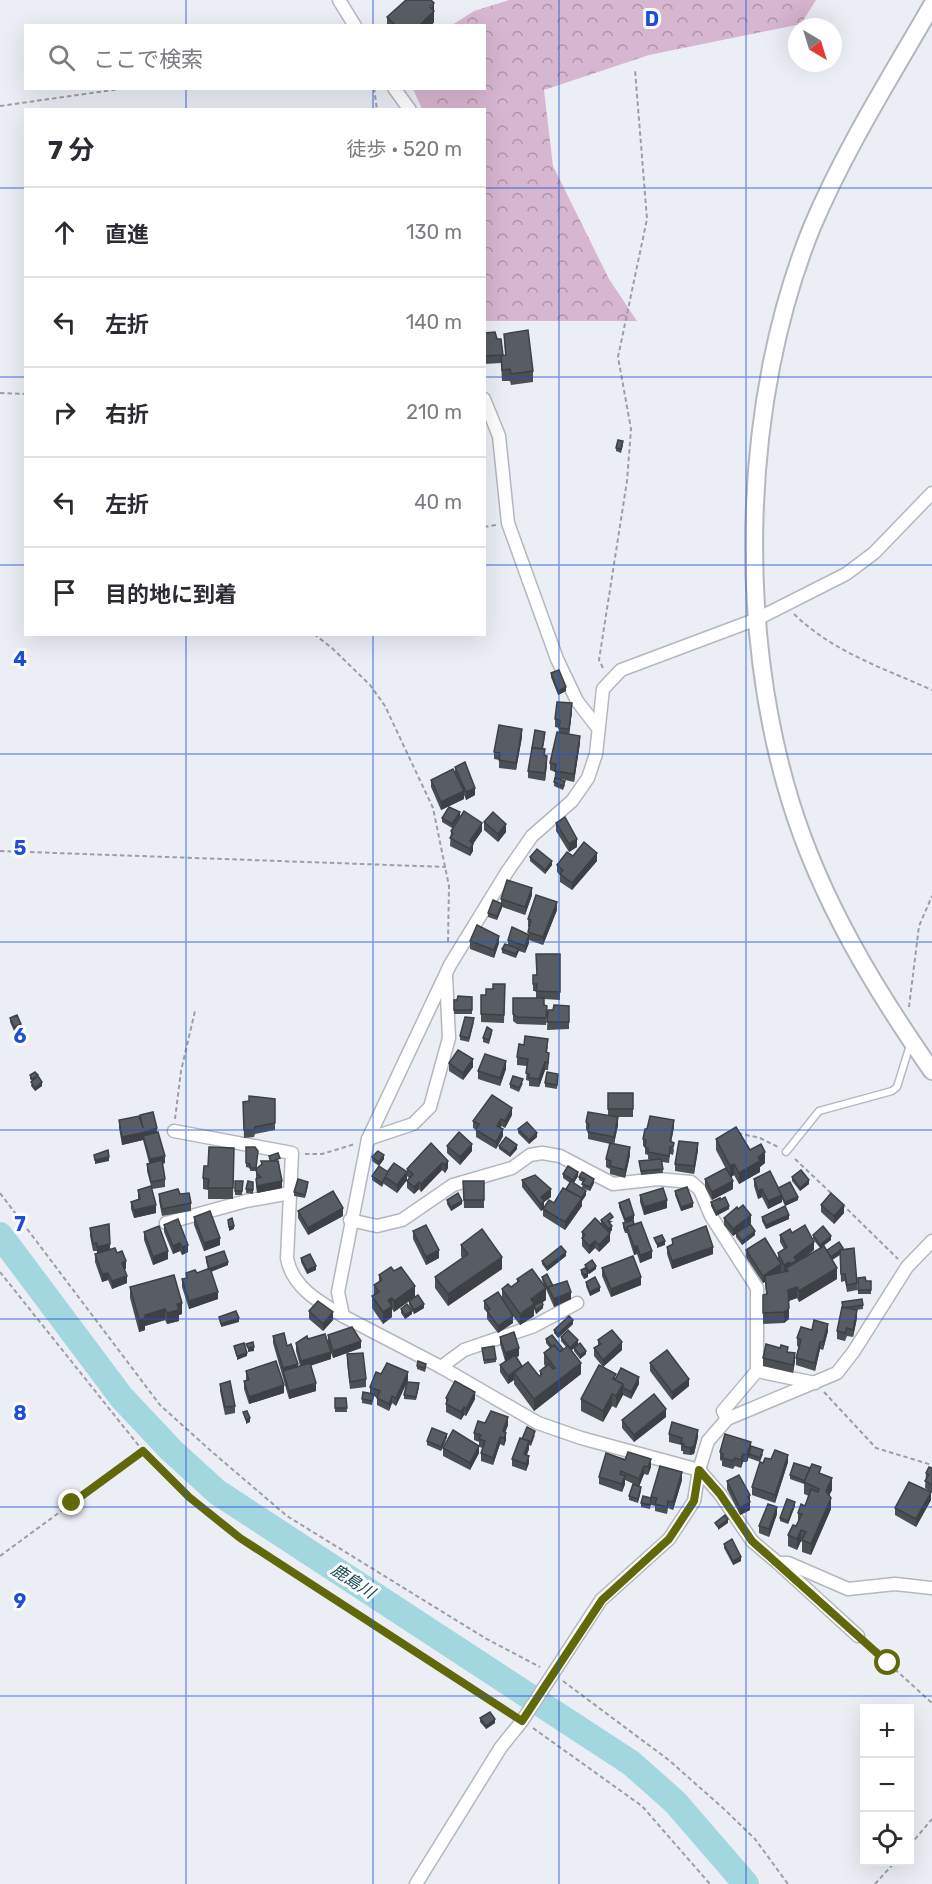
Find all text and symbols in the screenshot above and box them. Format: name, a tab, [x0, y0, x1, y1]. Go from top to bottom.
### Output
text: D	[645, 7, 659, 31]
north arrow	[788, 18, 842, 72]
search box	[24, 24, 486, 90]
icon: search	[45, 41, 78, 74]
text: ここで検索	[93, 46, 203, 73]
text: 7 分	[48, 135, 94, 166]
text: 徒歩 · 520 m	[347, 137, 462, 161]
icon: ahead	[48, 216, 81, 249]
text: 130 m	[406, 220, 462, 244]
text: 直進	[105, 221, 149, 248]
icon: left	[48, 306, 81, 339]
text: 140 m	[406, 310, 462, 334]
text: 左折	[105, 311, 149, 338]
icon: right	[48, 396, 81, 429]
text: 210 m	[406, 400, 462, 424]
text: 右折	[105, 401, 149, 428]
icon: left	[48, 486, 81, 519]
text: 40 m	[414, 490, 462, 514]
text: 左折	[105, 491, 149, 518]
icon: arrive	[48, 576, 81, 609]
text: 目的地に到着	[105, 581, 237, 608]
text: 4	[13, 647, 27, 671]
text: 5	[14, 836, 27, 860]
text: 6	[13, 1024, 27, 1048]
text: 7	[14, 1212, 26, 1236]
text: 8	[13, 1401, 27, 1425]
route end	[58, 1489, 84, 1515]
water label: 鹿島川	[328, 1560, 380, 1603]
text: 9	[14, 1589, 27, 1613]
route start	[874, 1649, 900, 1675]
map controls	[860, 1704, 914, 1866]
button: +	[860, 1704, 914, 1758]
button: −	[860, 1758, 914, 1812]
button: locate	[860, 1812, 914, 1866]

